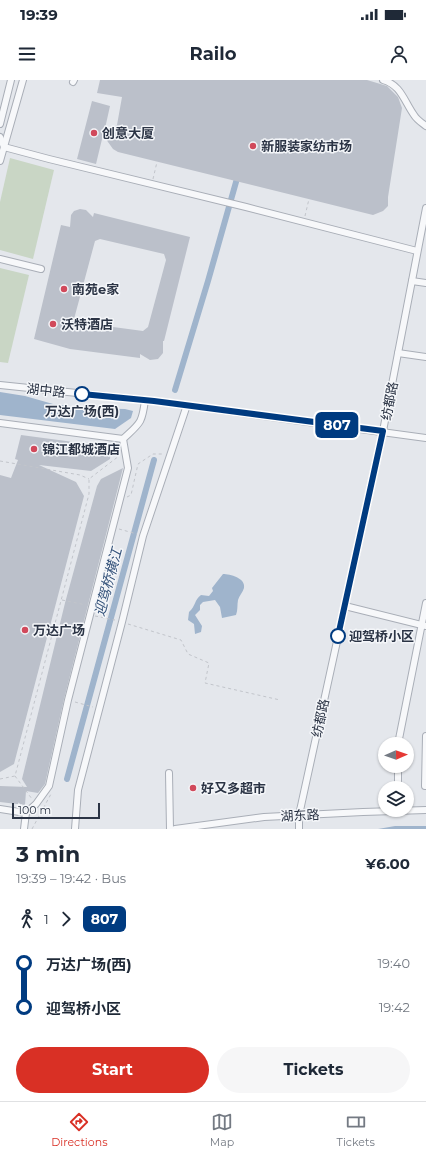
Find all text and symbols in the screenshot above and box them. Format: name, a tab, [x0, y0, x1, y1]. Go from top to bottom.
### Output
text: 19:39	[20, 5, 58, 24]
icon: menu	[16, 43, 38, 65]
text: Railo	[190, 43, 236, 65]
icon: person	[388, 43, 410, 65]
place label: 创意大厦	[102, 125, 154, 141]
marker: 创意大厦	[89, 128, 99, 138]
place label: 新服装家纺市场	[261, 138, 352, 154]
marker: 新服装家纺市场	[248, 141, 258, 151]
place label: 南苑e家	[72, 281, 119, 297]
marker: 南苑e家	[59, 284, 69, 294]
place label: 沃特酒店	[61, 316, 113, 332]
marker: 沃特酒店	[48, 319, 58, 329]
street label: 湖中路	[26, 380, 66, 400]
street label: 纺都路	[377, 380, 401, 422]
marker: 万达广场(西)	[74, 386, 90, 402]
place label: 万达广场(西)	[45, 403, 119, 419]
line badge: 807	[314, 412, 360, 438]
text: 807	[323, 416, 351, 434]
place label: 锦江都城酒店	[42, 441, 120, 457]
marker: 锦江都城酒店	[29, 444, 39, 454]
water label: 迎驾桥横江	[90, 544, 126, 618]
place label: 万达广场	[33, 622, 85, 638]
marker: 万达广场	[20, 625, 30, 635]
marker: 迎驾桥小区	[330, 628, 346, 644]
place label: 迎驾桥小区	[349, 628, 414, 644]
street label: 纺都路	[308, 697, 332, 739]
north arrow	[378, 737, 414, 773]
map controls	[378, 737, 414, 817]
place label: 好又多超市	[201, 780, 266, 796]
button: layers	[378, 781, 414, 817]
marker: 好又多超市	[188, 783, 198, 793]
scale bar	[12, 801, 100, 820]
text: 100 m	[18, 803, 51, 817]
street label: 湖东路	[280, 806, 320, 824]
text: 3 min	[16, 841, 80, 868]
text: ¥6.00	[365, 854, 410, 873]
text: 19:39 – 19:42 · Bus	[16, 870, 126, 886]
icon: walk	[16, 908, 38, 930]
icon: forward	[55, 908, 77, 930]
text: 807	[91, 910, 118, 928]
text: 1	[44, 911, 49, 927]
text: 万达广场(西)	[46, 955, 132, 974]
text: 19:40	[377, 955, 410, 971]
text: 迎驾桥小区	[46, 999, 121, 1018]
text: 19:42	[379, 999, 410, 1015]
button: Start	[16, 1047, 209, 1093]
button: Tickets	[217, 1047, 410, 1093]
tab: Directions	[51, 1111, 108, 1149]
tab: Map	[210, 1111, 234, 1149]
tab: Tickets	[337, 1111, 375, 1149]

